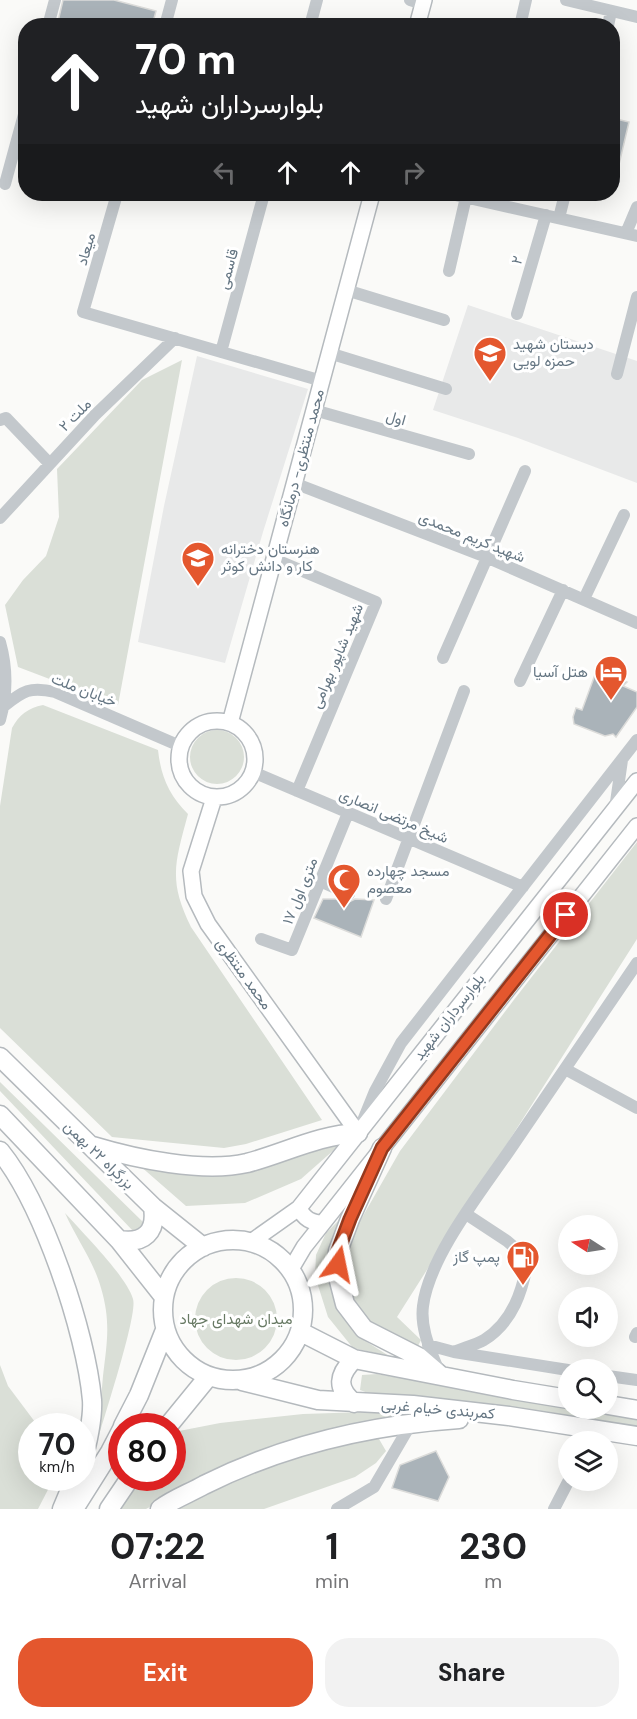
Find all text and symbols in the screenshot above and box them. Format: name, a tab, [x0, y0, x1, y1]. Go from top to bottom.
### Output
text: 70 m	[135, 32, 236, 87]
icon: ahead	[36, 42, 114, 120]
text: بلوارسرداران شهید	[135, 86, 324, 121]
icon: left	[208, 156, 241, 189]
icon: ahead	[271, 156, 304, 189]
icon: ahead	[334, 156, 367, 189]
icon: right	[397, 156, 430, 189]
street label: میعاد	[72, 230, 100, 268]
street label: قاسمی	[213, 246, 243, 291]
street label: ۲	[506, 253, 528, 267]
place label: دبستان شهید حمزه لویی	[513, 334, 594, 371]
school or university icon: دبستان شهید حمزه لویی	[472, 335, 508, 382]
street label: محمد منتظری- درمانگاه	[273, 387, 329, 529]
street label: ملت ۲	[54, 394, 96, 436]
street label: اول	[384, 406, 408, 430]
street label: شهید کریم محمدی	[416, 507, 528, 567]
place label: هنرستان دخترانه کار و دانش کوثر	[220, 539, 320, 576]
school or university icon: هنرستان دخترانه کار و دانش کوثر	[180, 540, 216, 587]
street label: شهید شاپور بهرامی	[306, 600, 368, 711]
hotel icon: هتل آسیا	[593, 654, 629, 701]
place label: هتل آسیا	[533, 662, 588, 682]
street label: خیابان ملت	[48, 668, 120, 712]
street label: شیخ مرتضی انصاری	[336, 784, 452, 849]
street label: ۱۷ متری اول	[277, 855, 323, 927]
place label: مسجد چهارده معصوم	[367, 861, 449, 898]
mosque icon: مسجد چهارده معصوم	[326, 862, 362, 909]
pin	[540, 889, 591, 940]
icon: arrive	[549, 898, 582, 931]
street label: محمد منتظری	[211, 934, 277, 1014]
street label: بلوارسرداران شهید	[409, 970, 489, 1064]
street label: بزرگراه ۲۲ بهمن	[59, 1116, 139, 1194]
north arrow	[558, 1215, 618, 1275]
map controls	[558, 1215, 618, 1491]
position arrow	[306, 1232, 370, 1296]
fuel station icon: پمپ گاز	[505, 1239, 541, 1286]
place label: پمپ گاز	[452, 1247, 500, 1267]
button: sound	[558, 1287, 618, 1347]
park label: میدان شهدای جهاد	[180, 1309, 293, 1329]
button: search	[558, 1359, 618, 1419]
street label: کمربندی خیام غربی	[380, 1394, 496, 1424]
speed limit sign: 80	[108, 1413, 186, 1491]
text: 70	[38, 1425, 76, 1464]
button: layers	[558, 1431, 618, 1491]
text: km/h	[39, 1457, 75, 1477]
text: 07:22	[110, 1523, 205, 1570]
text: 1	[326, 1523, 339, 1570]
text: 230	[459, 1523, 527, 1570]
text: Arrival	[128, 1568, 187, 1594]
text: min	[315, 1568, 349, 1594]
text: m	[484, 1568, 502, 1594]
button: Exit	[18, 1638, 313, 1707]
button: Share	[325, 1638, 619, 1707]

